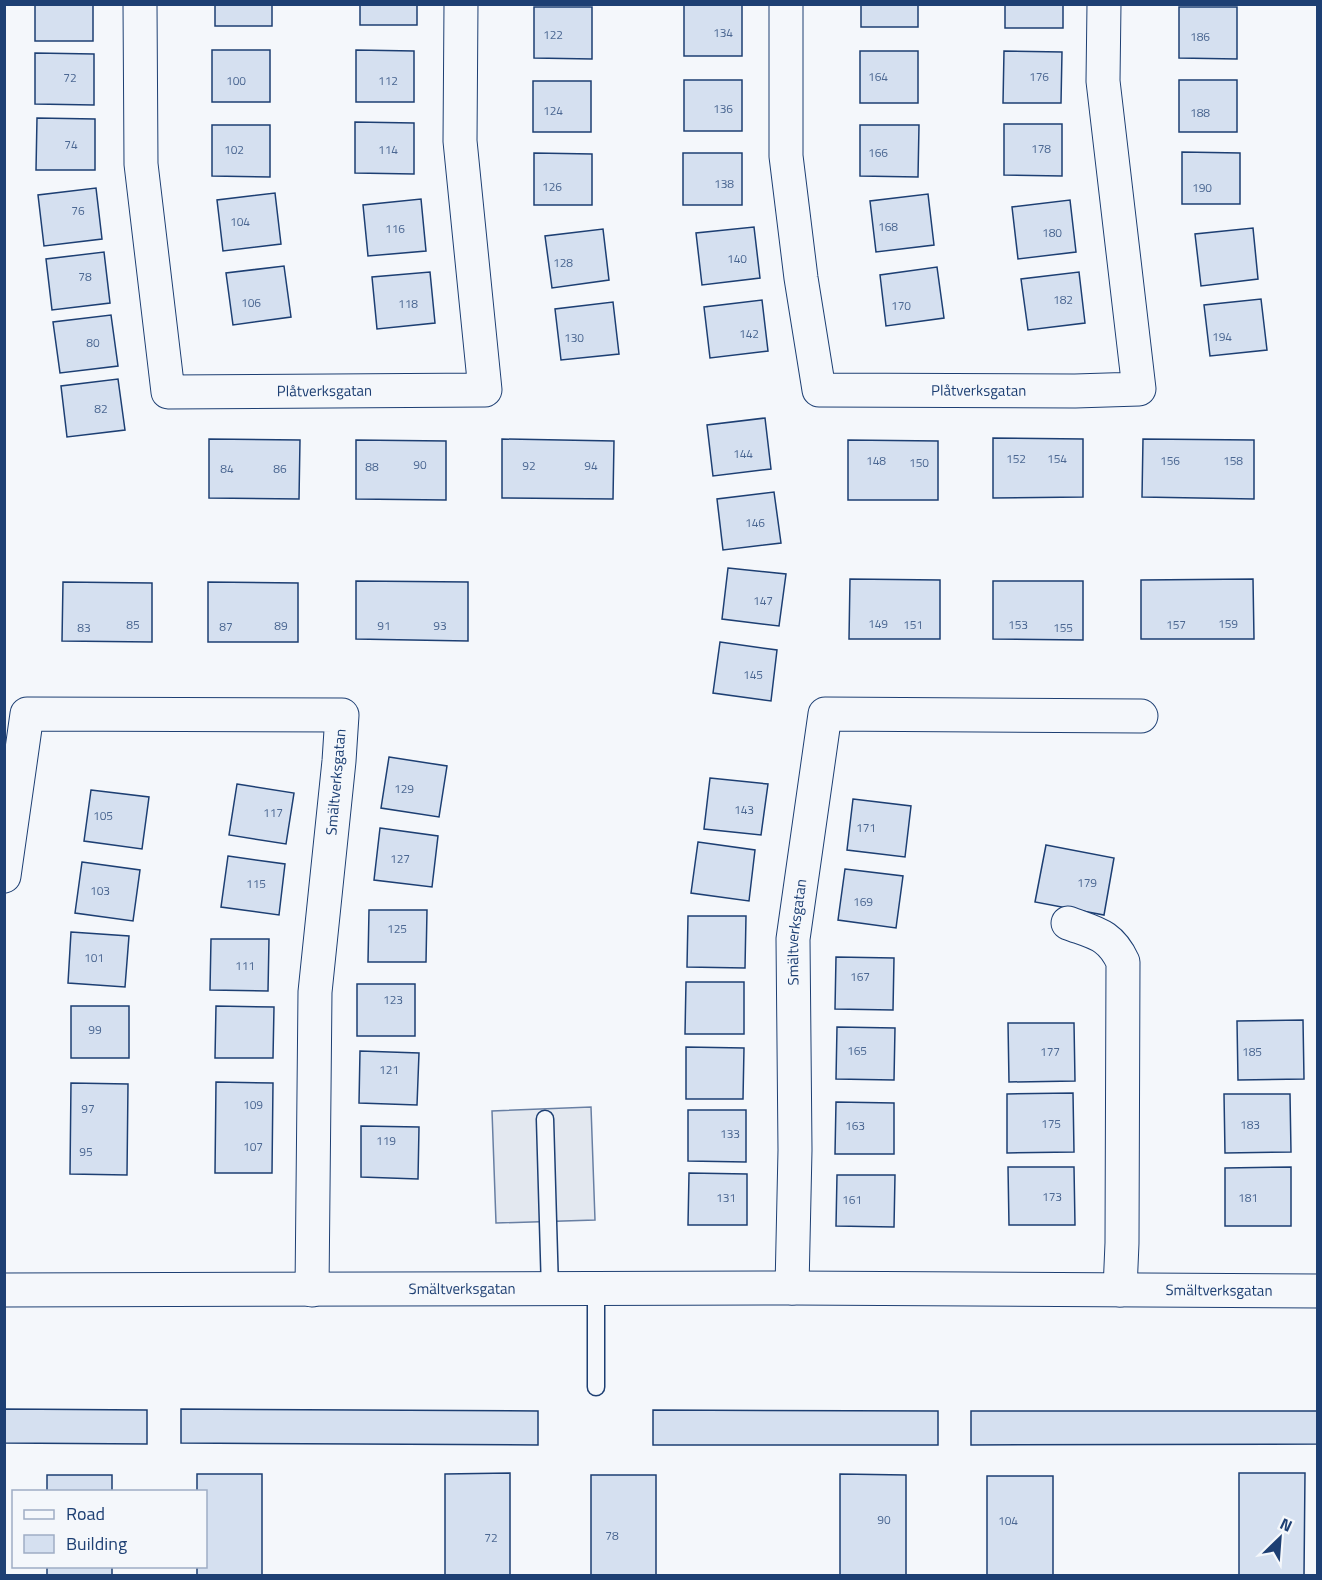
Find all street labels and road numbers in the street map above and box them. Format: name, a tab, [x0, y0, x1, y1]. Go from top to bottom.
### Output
street label: Plåtverksgatan	[931, 378, 1026, 402]
street label: Plåtverksgatan	[277, 379, 372, 402]
street label: Smältverksgatan	[319, 728, 352, 836]
street label: Smältverksgatan	[781, 877, 812, 986]
street label: Smältverksgatan	[408, 1277, 516, 1300]
street label: Smältverksgatan	[1165, 1278, 1273, 1302]

